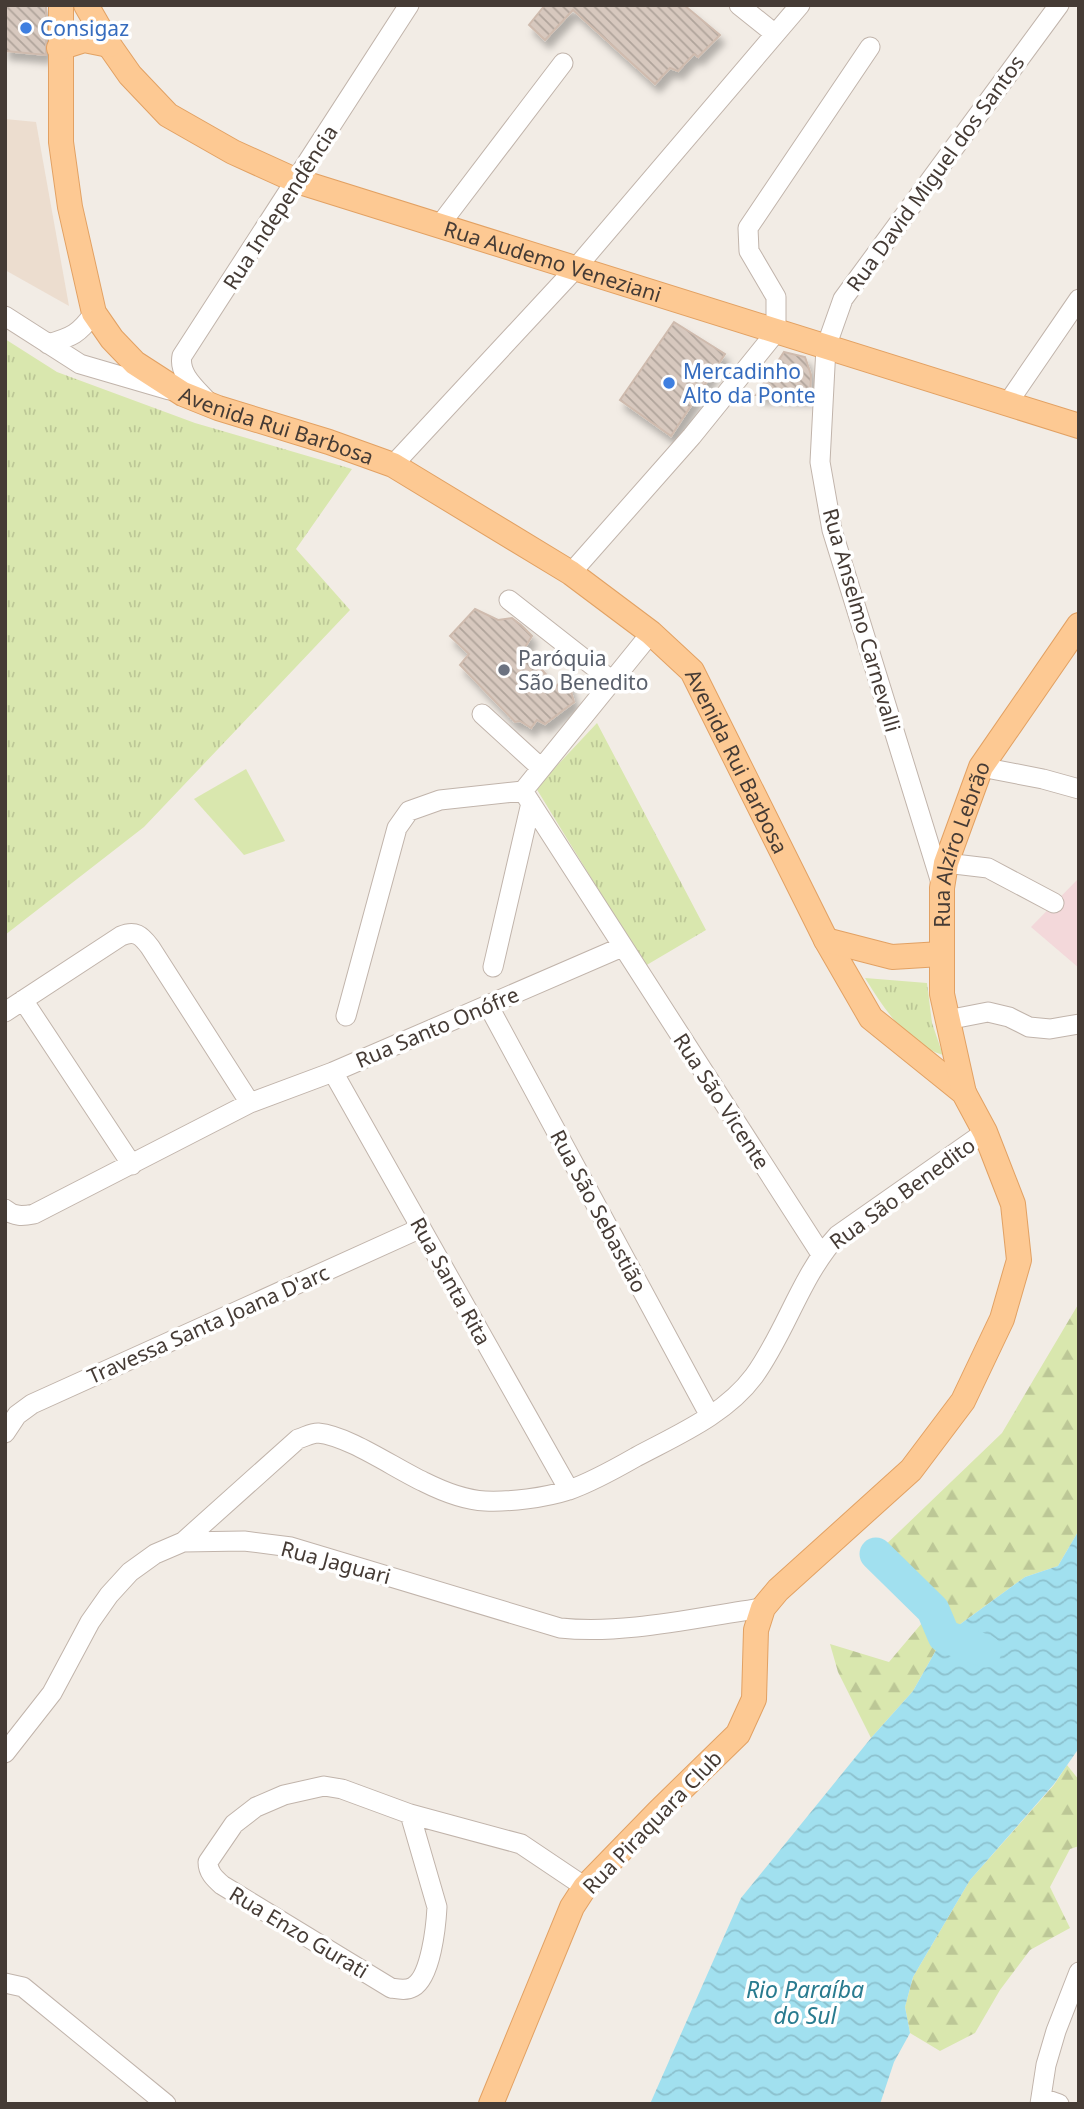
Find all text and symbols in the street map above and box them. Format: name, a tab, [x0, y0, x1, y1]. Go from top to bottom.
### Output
place label: Consigaz	[40, 14, 129, 42]
marker: Consigaz	[18, 20, 34, 36]
street label: Rua David Miguel dos Santos	[840, 49, 1030, 297]
street label: Rua Independência	[216, 119, 344, 295]
street label: Rua Audemo Veneziani	[441, 214, 665, 308]
place label: Mercadinho Alto da Ponte	[683, 357, 816, 409]
marker: Mercadinho Alto da Ponte	[661, 375, 677, 391]
street label: Avenida Rui Barbosa	[175, 380, 377, 471]
street label: Rua Anselmo Carnevalli	[817, 505, 907, 735]
place label: Paróquia São Benedito	[518, 644, 648, 696]
marker: Paróquia São Benedito	[496, 662, 512, 678]
street label: Avenida Rui Barbosa	[679, 664, 795, 858]
street label: Rua Alzíro Lebrão	[928, 757, 996, 928]
street label: Rua Santo Onófre	[351, 980, 523, 1074]
street label: Rua São Vicente	[667, 1027, 777, 1175]
street label: Rua São Sebastião	[544, 1125, 654, 1297]
street label: Rua São Benedito	[824, 1131, 980, 1255]
street label: Rua Santa Rita	[404, 1212, 498, 1350]
street label: Travessa Santa Joana D'arc	[83, 1258, 333, 1390]
street label: Rua Jaguari	[278, 1534, 394, 1590]
street label: Rua Piraquara Club	[576, 1744, 728, 1900]
street label: Rua Enzo Gurati	[224, 1879, 374, 1985]
water label: Rio Paraíba do Sul	[746, 1973, 864, 2031]

